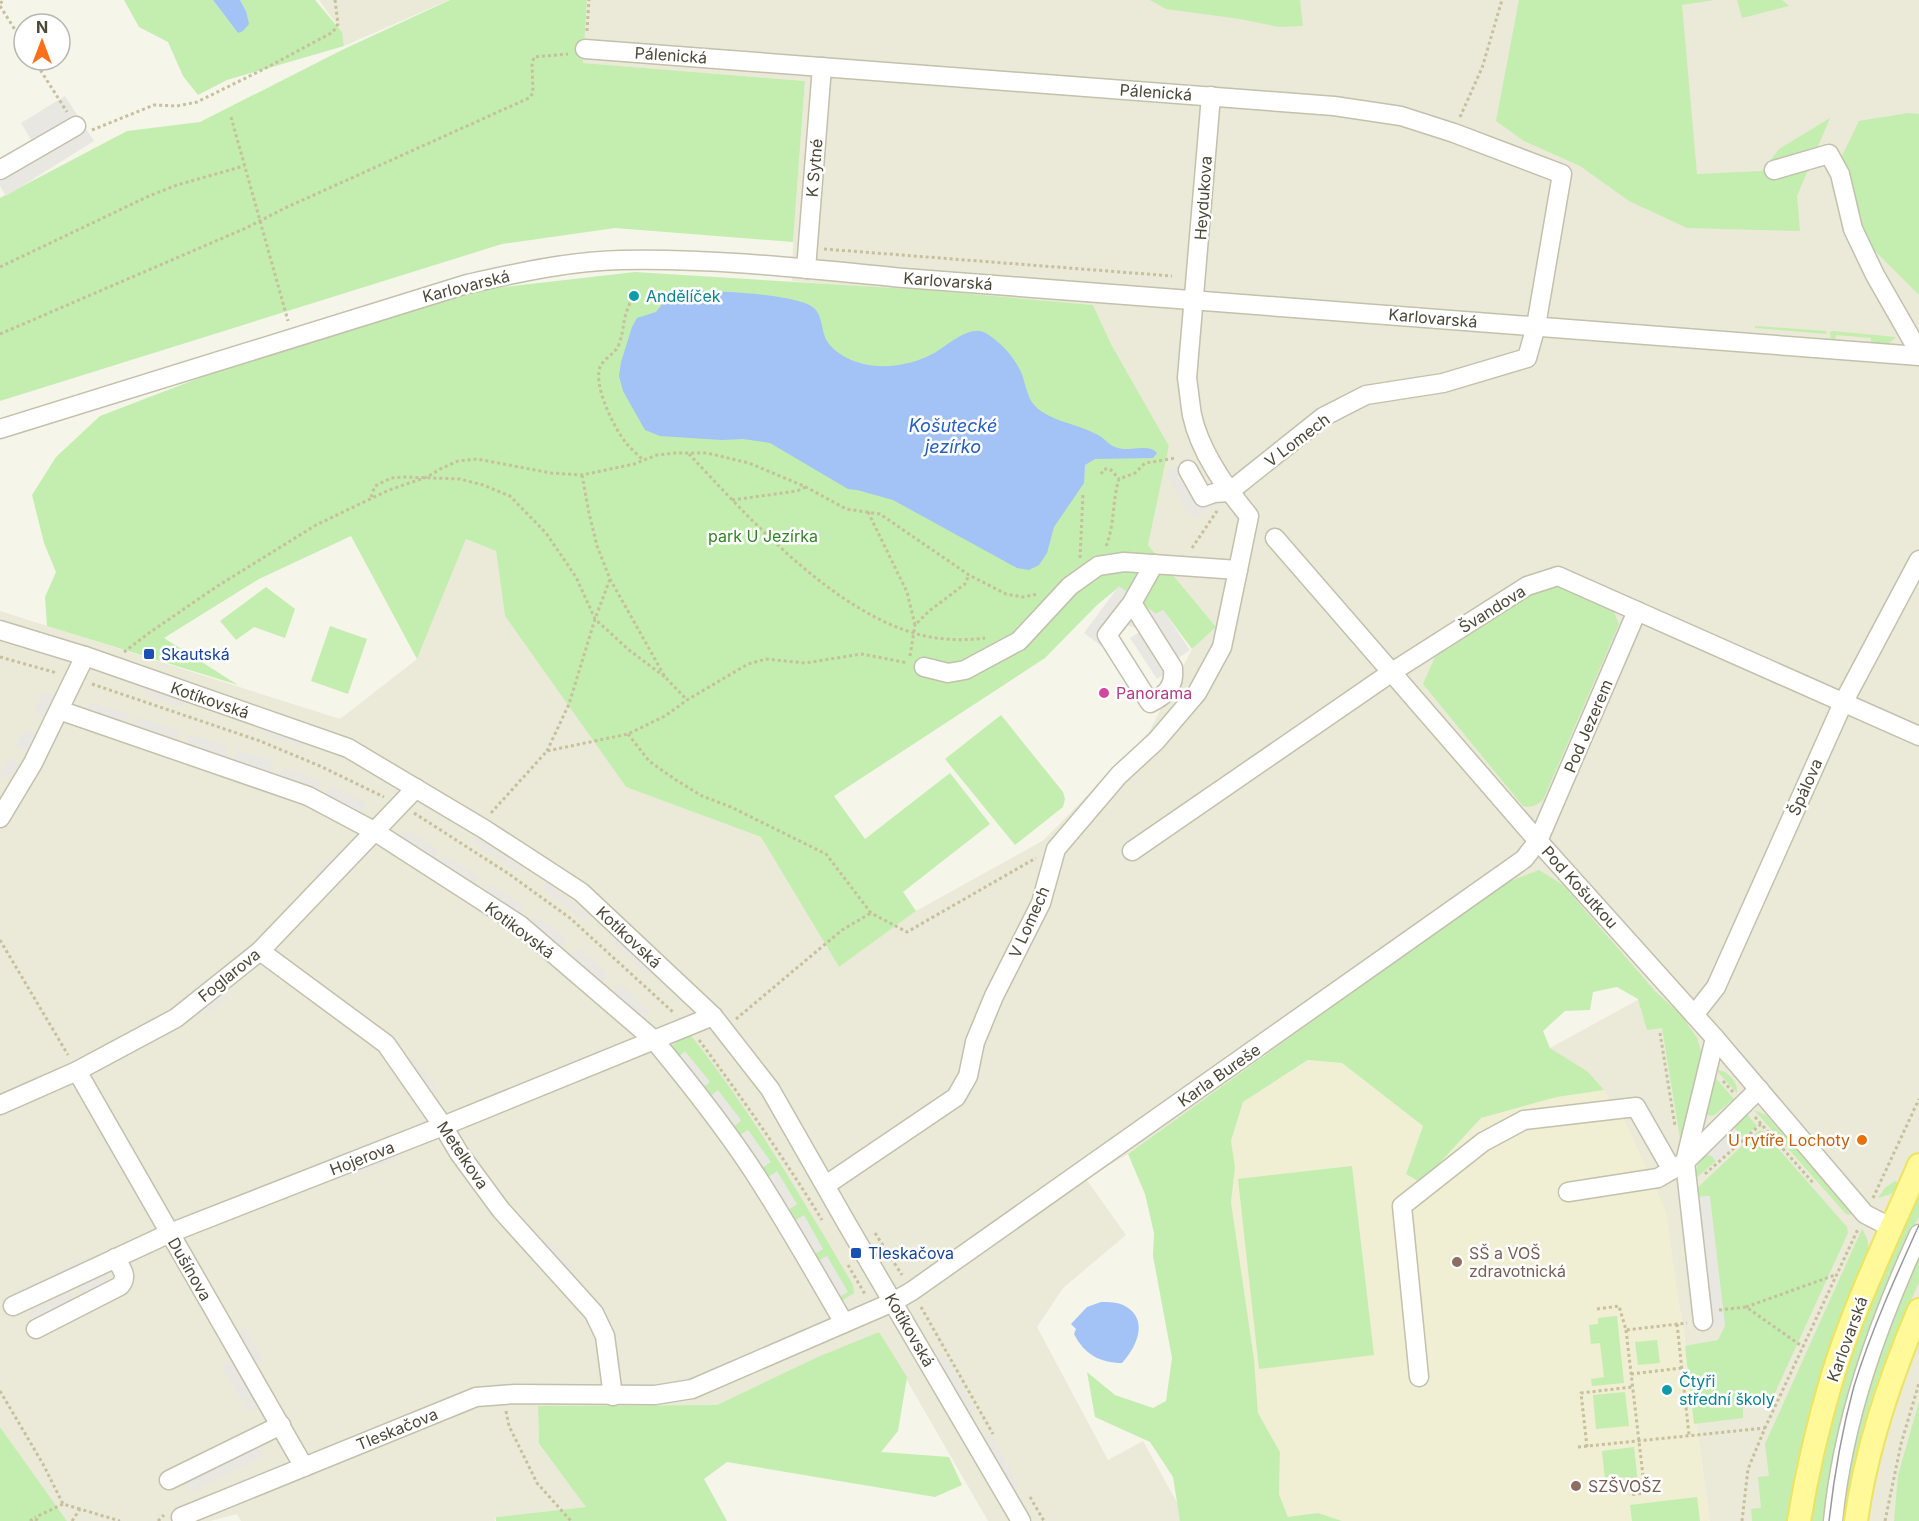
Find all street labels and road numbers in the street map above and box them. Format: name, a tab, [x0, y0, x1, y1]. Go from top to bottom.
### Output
street label: Pálenická	[634, 42, 708, 68]
street label: Pálenická	[1119, 79, 1193, 105]
street label: K Sytné	[801, 138, 827, 198]
street label: Heydukova	[1190, 155, 1216, 241]
street label: Karlovarská	[420, 265, 512, 307]
street label: Karlovarská	[903, 268, 993, 294]
street label: Karlovarská	[1388, 304, 1478, 332]
street label: V Lomech	[1261, 409, 1333, 471]
street label: Švandova	[1455, 581, 1529, 637]
street label: Pod Jezerem	[1559, 676, 1617, 776]
street label: Kotíkovská	[168, 677, 252, 723]
street label: Špálova	[1784, 755, 1826, 819]
street label: Pod Košutkou	[1538, 842, 1622, 932]
street label: V Lomech	[1004, 883, 1054, 961]
street label: Kotikovská	[481, 897, 559, 963]
street label: Kotíkovská	[592, 902, 666, 972]
street label: Foglarova	[194, 944, 264, 1006]
street label: Karla Bureše	[1174, 1039, 1264, 1111]
street label: Metelkova	[433, 1117, 493, 1193]
street label: Hojerova	[327, 1137, 397, 1179]
street label: Dušínova	[164, 1234, 216, 1304]
street label: Kotíkovská	[881, 1290, 939, 1370]
street label: Karlovarská	[1822, 1294, 1872, 1384]
street label: Tleskačova	[353, 1404, 441, 1454]

